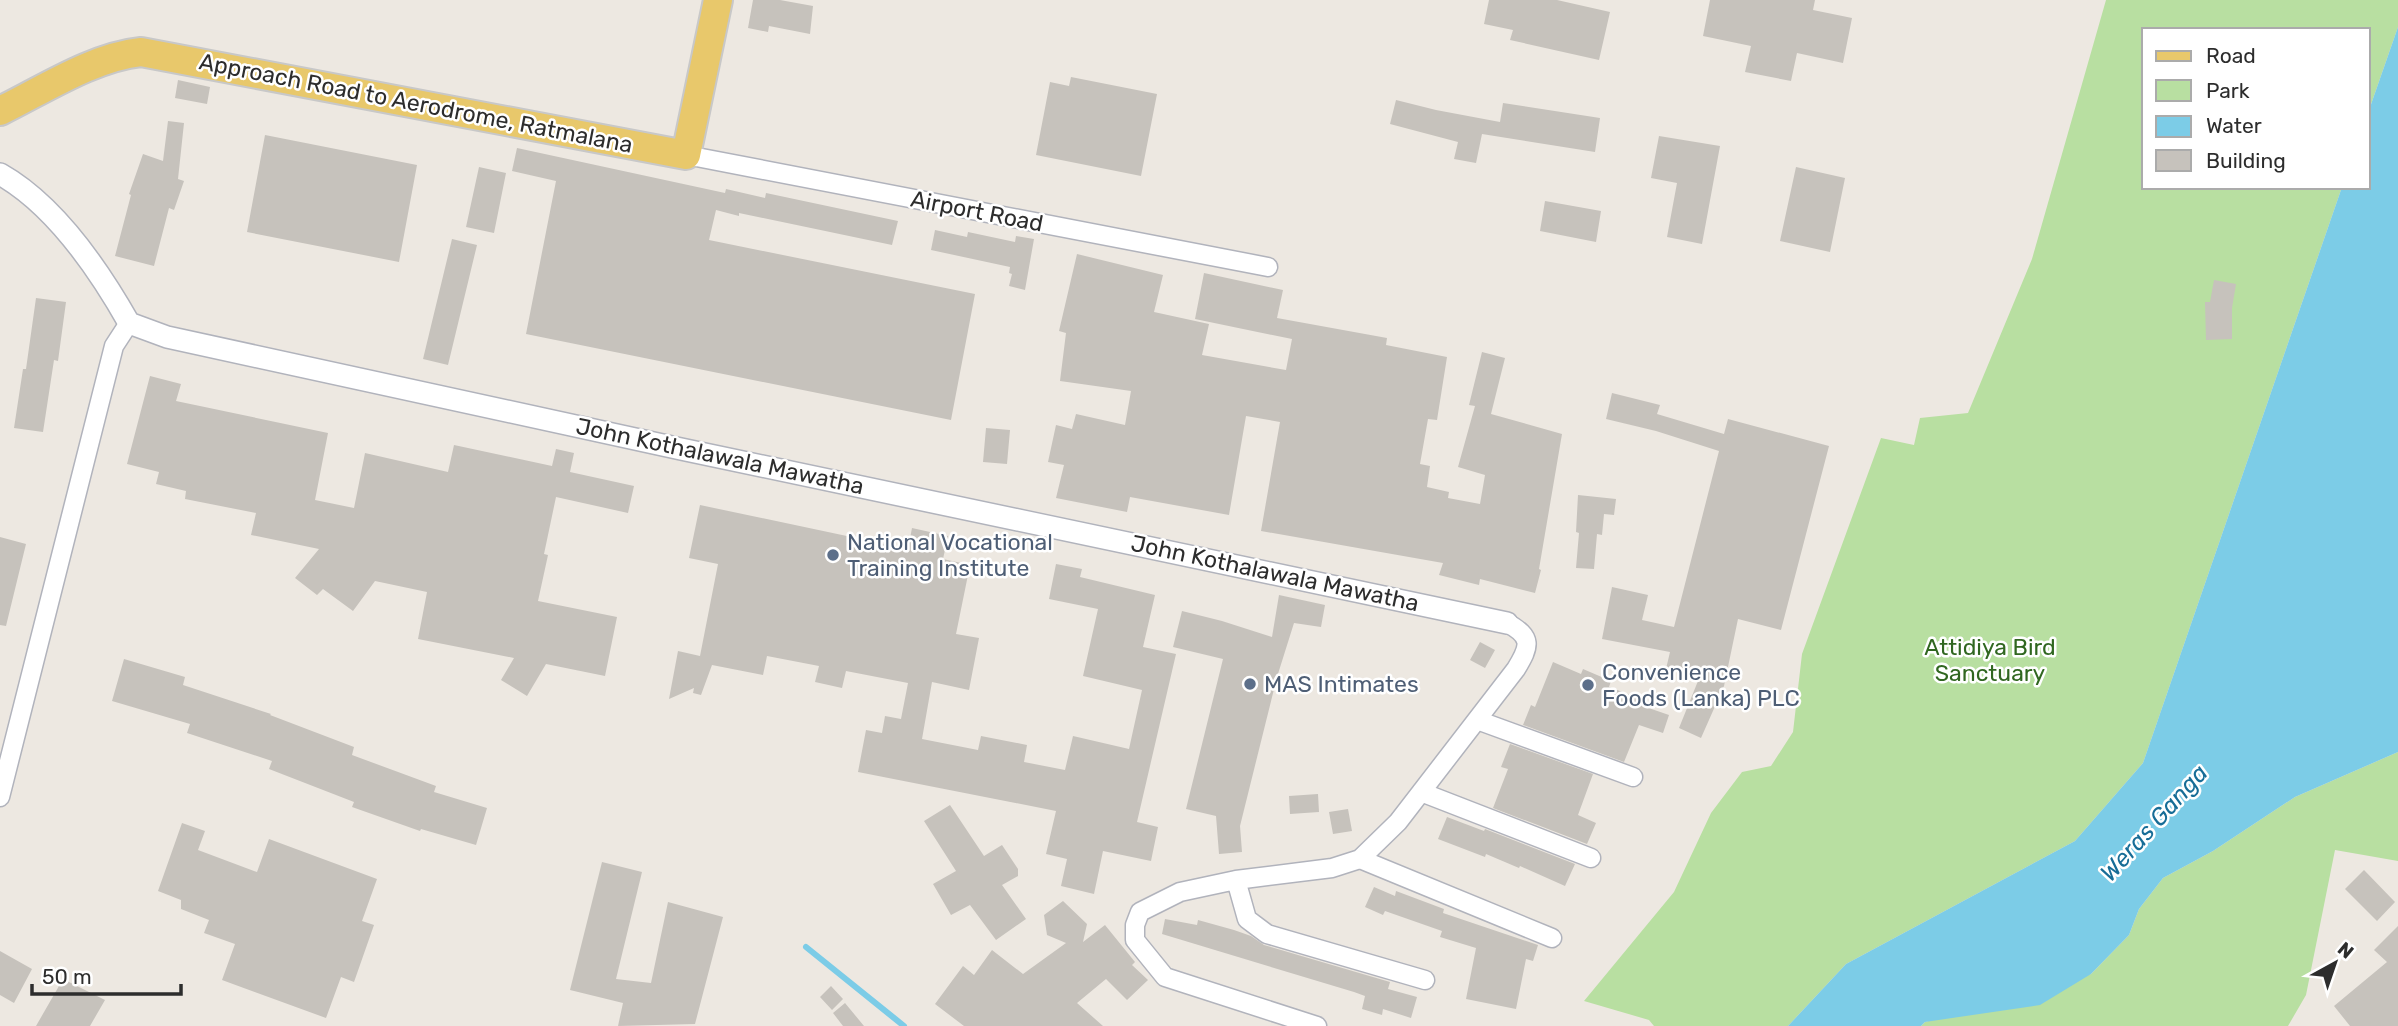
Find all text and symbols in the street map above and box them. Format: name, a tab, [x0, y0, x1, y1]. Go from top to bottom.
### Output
legend	[2142, 28, 2370, 189]
text: Road	[2206, 43, 2256, 68]
street label: Approach Road to Aerodrome, Ratmalana	[197, 47, 635, 159]
text: Park	[2206, 78, 2250, 103]
text: Water	[2206, 113, 2262, 138]
text: Building	[2206, 148, 2286, 173]
street label: Airport Road	[908, 184, 1046, 238]
street label: John Kothalawala Mawatha	[574, 412, 866, 500]
place label: National Vocational Training Institute	[847, 528, 1053, 582]
street label: John Kothalawala Mawatha	[1129, 529, 1421, 617]
marker: National Vocational Training Institute	[825, 547, 841, 563]
park label: Attidiya Bird Sanctuary	[1924, 633, 2056, 687]
place label: Convenience Foods (Lanka) PLC	[1602, 658, 1800, 712]
place label: MAS Intimates	[1264, 670, 1419, 698]
marker: MAS Intimates	[1242, 676, 1258, 692]
marker: Convenience Foods (Lanka) PLC	[1580, 677, 1596, 693]
water label: Weras Ganga	[2094, 759, 2214, 887]
north arrow	[2300, 928, 2370, 998]
text: N	[2333, 937, 2358, 964]
scale bar	[32, 953, 180, 997]
text: 50 m	[42, 964, 92, 989]

